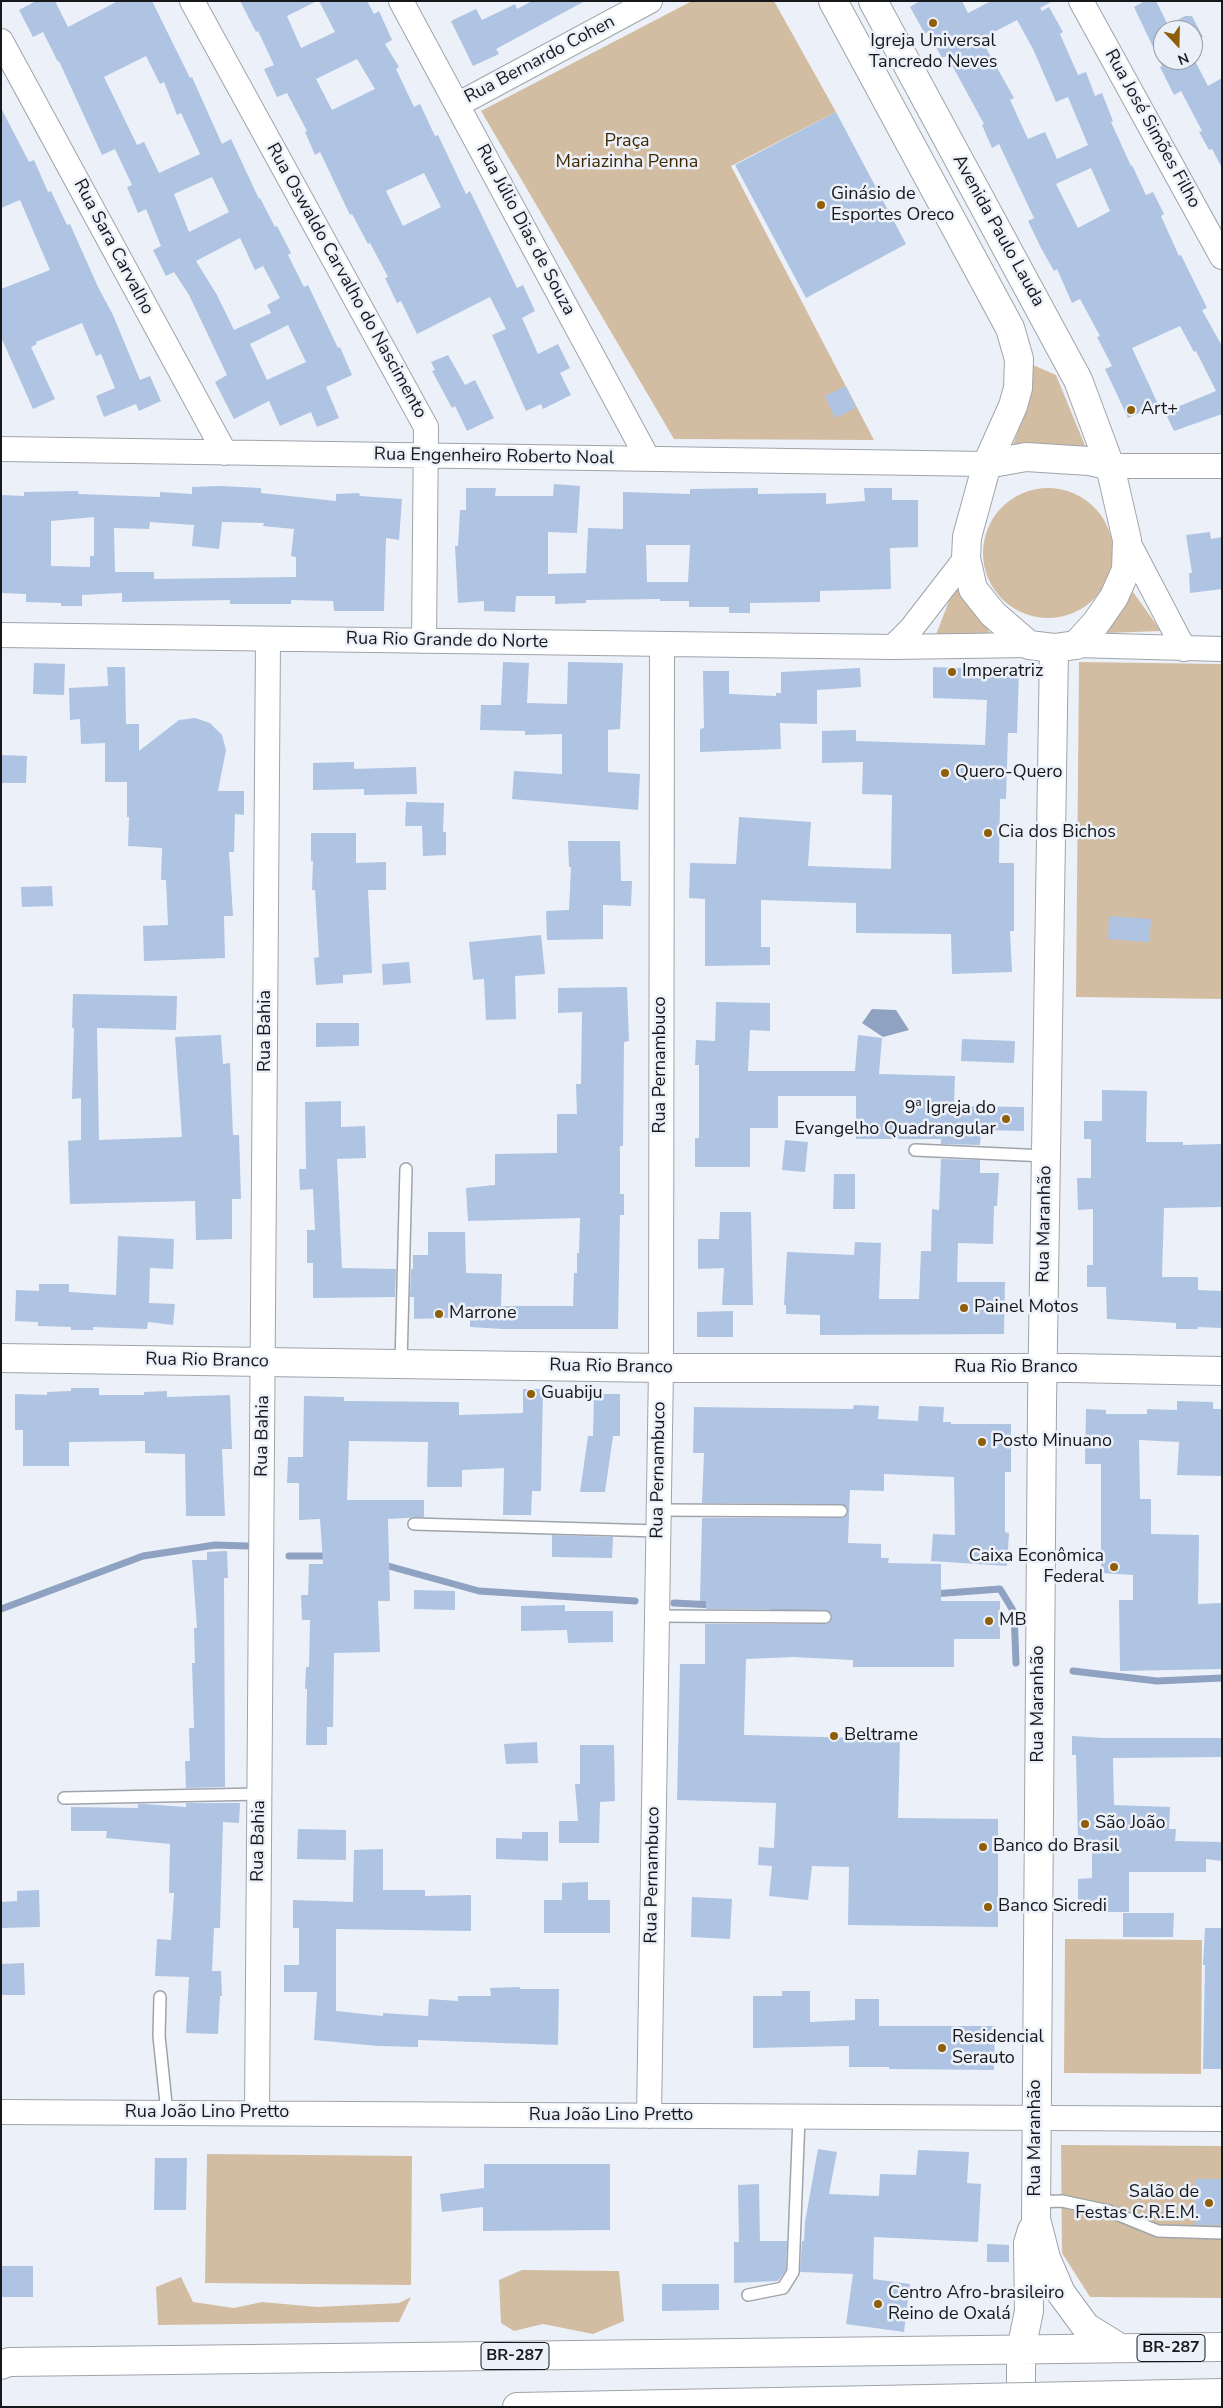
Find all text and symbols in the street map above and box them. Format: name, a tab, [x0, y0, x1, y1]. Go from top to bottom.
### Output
street label: Rua Bernardo Cohen	[461, 11, 619, 109]
marker: Igreja Universal Tancredo Neves	[927, 17, 939, 29]
north arrow	[1153, 20, 1203, 70]
place label: Igreja Universal Tancredo Neves	[869, 31, 997, 74]
street label: Rua José Simões Filho	[1099, 46, 1205, 212]
text: N	[1175, 48, 1192, 69]
park label: Praça Mariazinha Penna	[556, 131, 698, 173]
street label: Rua Oswaldo Carvalho do Nascimento	[261, 140, 431, 422]
street label: Rua Júlio Dias de Souza	[471, 141, 579, 319]
street label: Avenida Paulo Lauda	[947, 151, 1049, 311]
street label: Rua Sara Carvalho	[68, 176, 158, 318]
place label: Ginásio de Esportes Oreco	[831, 184, 954, 226]
marker: Ginásio de Esportes Oreco	[815, 199, 827, 211]
place label: Art+	[1141, 399, 1178, 421]
marker: Art+	[1125, 404, 1137, 416]
street label: Rua Engenheiro Roberto Noal	[374, 444, 614, 470]
street label: Rua Rio Grande do Norte	[346, 628, 548, 654]
place label: Imperatriz	[962, 661, 1043, 683]
marker: Imperatriz	[946, 666, 958, 678]
place label: Quero-Quero	[955, 762, 1063, 784]
marker: Quero-Quero	[939, 767, 951, 779]
place label: Cia dos Bichos	[998, 822, 1116, 844]
marker: Cia dos Bichos	[982, 827, 994, 839]
street label: Rua Bahia	[255, 990, 277, 1072]
street label: Rua Pernambuco	[650, 996, 672, 1134]
place label: 9ª Igreja do Evangelho Quadrangular	[794, 1098, 996, 1140]
marker: 9ª Igreja do Evangelho Quadrangular	[1000, 1113, 1012, 1125]
street label: Rua Maranhão	[1033, 1165, 1057, 1283]
place label: Painel Motos	[974, 1297, 1079, 1319]
marker: Painel Motos	[958, 1302, 970, 1314]
place label: Marrone	[449, 1303, 517, 1325]
marker: Marrone	[433, 1308, 445, 1320]
street label: Rua Rio Branco	[145, 1349, 269, 1373]
street label: Rua Rio Branco	[549, 1355, 673, 1379]
street label: Rua Rio Branco	[954, 1357, 1078, 1379]
place label: Guabiju	[541, 1383, 603, 1405]
marker: Guabiju	[525, 1388, 537, 1400]
street label: Rua Bahia	[251, 1395, 275, 1477]
street label: Rua Pernambuco	[647, 1401, 671, 1539]
place label: Posto Minuano	[992, 1431, 1112, 1453]
marker: Posto Minuano	[976, 1436, 988, 1448]
place label: Caixa Econômica Federal	[969, 1546, 1104, 1588]
marker: Caixa Econômica Federal	[1108, 1561, 1120, 1573]
place label: MB	[999, 1610, 1027, 1632]
marker: MB	[983, 1615, 995, 1627]
street label: Rua Maranhão	[1028, 1645, 1050, 1763]
place label: Beltrame	[844, 1725, 918, 1747]
marker: Beltrame	[828, 1730, 840, 1742]
street label: Rua Bahia	[247, 1800, 271, 1882]
street label: Rua Pernambuco	[641, 1806, 665, 1944]
place label: São João	[1095, 1813, 1166, 1835]
marker: São João	[1079, 1818, 1091, 1830]
place label: Banco do Brasil	[993, 1836, 1119, 1858]
marker: Banco do Brasil	[977, 1841, 989, 1853]
place label: Banco Sicredi	[998, 1896, 1107, 1918]
marker: Banco Sicredi	[982, 1901, 994, 1913]
place label: Residencial Serauto	[952, 2027, 1044, 2070]
marker: Residencial Serauto	[936, 2042, 948, 2054]
street label: Rua Maranhão	[1025, 2079, 1047, 2197]
street label: Rua João Lino Pretto	[125, 2102, 289, 2124]
street label: Rua João Lino Pretto	[529, 2105, 693, 2127]
place label: Salão de Festas C.R.E.M.	[1075, 2182, 1199, 2224]
marker: Salão de Festas C.R.E.M.	[1203, 2197, 1215, 2209]
place label: Centro Afro-brasileiro Reino de Oxalá	[888, 2283, 1064, 2326]
marker: Centro Afro-brasileiro Reino de Oxalá	[872, 2298, 884, 2310]
road number: BR-287	[1137, 2334, 1205, 2362]
road number: BR-287	[481, 2342, 549, 2370]

